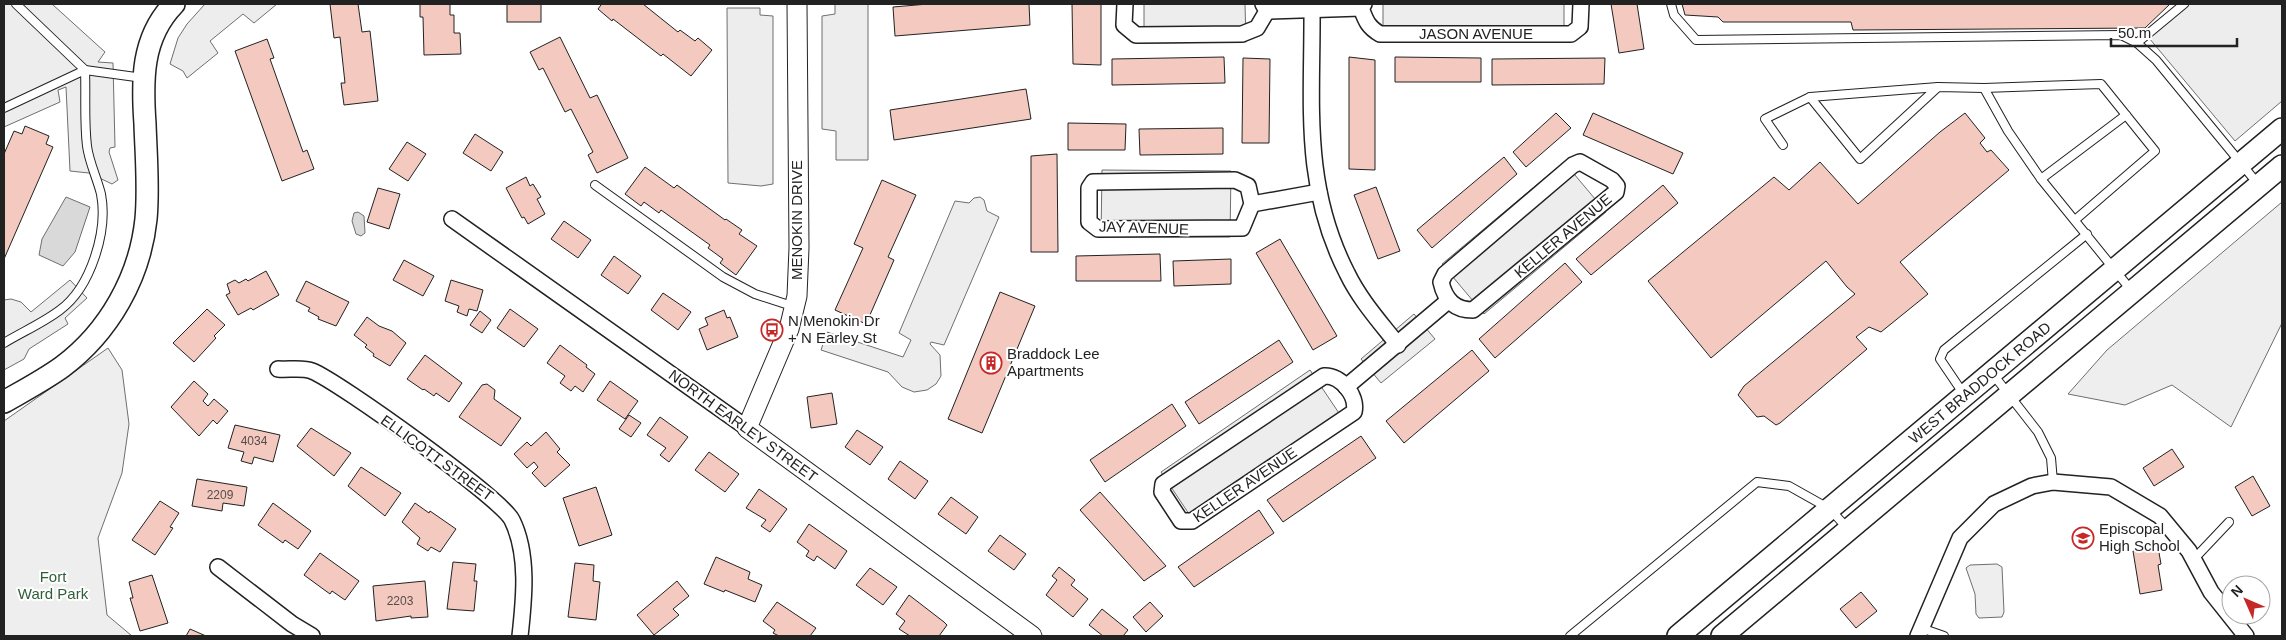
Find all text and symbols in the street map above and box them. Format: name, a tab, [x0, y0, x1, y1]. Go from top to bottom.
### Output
scale bar	[2111, 15, 2237, 47]
text: 50 m	[2118, 24, 2151, 41]
street label: JASON AVENUE	[1419, 25, 1533, 42]
street label: MENOKIN DRIVE	[788, 160, 805, 280]
street label: KELLER AVENUE	[1511, 190, 1615, 281]
street label: JAY AVENUE	[1099, 217, 1189, 238]
place label: N Menokin Dr + N Earley St	[788, 312, 880, 346]
bus stop icon: N Menokin Dr + N Earley St	[760, 318, 784, 342]
street label: WEST BRADDOCK ROAD	[1905, 318, 2054, 447]
place label: Braddock Lee Apartments	[1007, 345, 1100, 379]
building icon: Braddock Lee Apartments	[979, 351, 1003, 375]
street label: NORTH EARLEY STREET	[666, 366, 821, 485]
street label: ELLICOTT STREET	[378, 411, 497, 504]
house number: 4034	[241, 434, 268, 448]
street label: KELLER AVENUE	[1190, 444, 1300, 526]
house number: 2209	[207, 488, 234, 502]
place label: Episcopal High School	[2099, 520, 2180, 554]
school or university icon: Episcopal High School	[2071, 526, 2095, 550]
park label: Fort Ward Park	[18, 568, 89, 602]
north arrow	[2221, 575, 2271, 625]
text: N	[2228, 582, 2246, 600]
house number: 2203	[387, 594, 414, 608]

